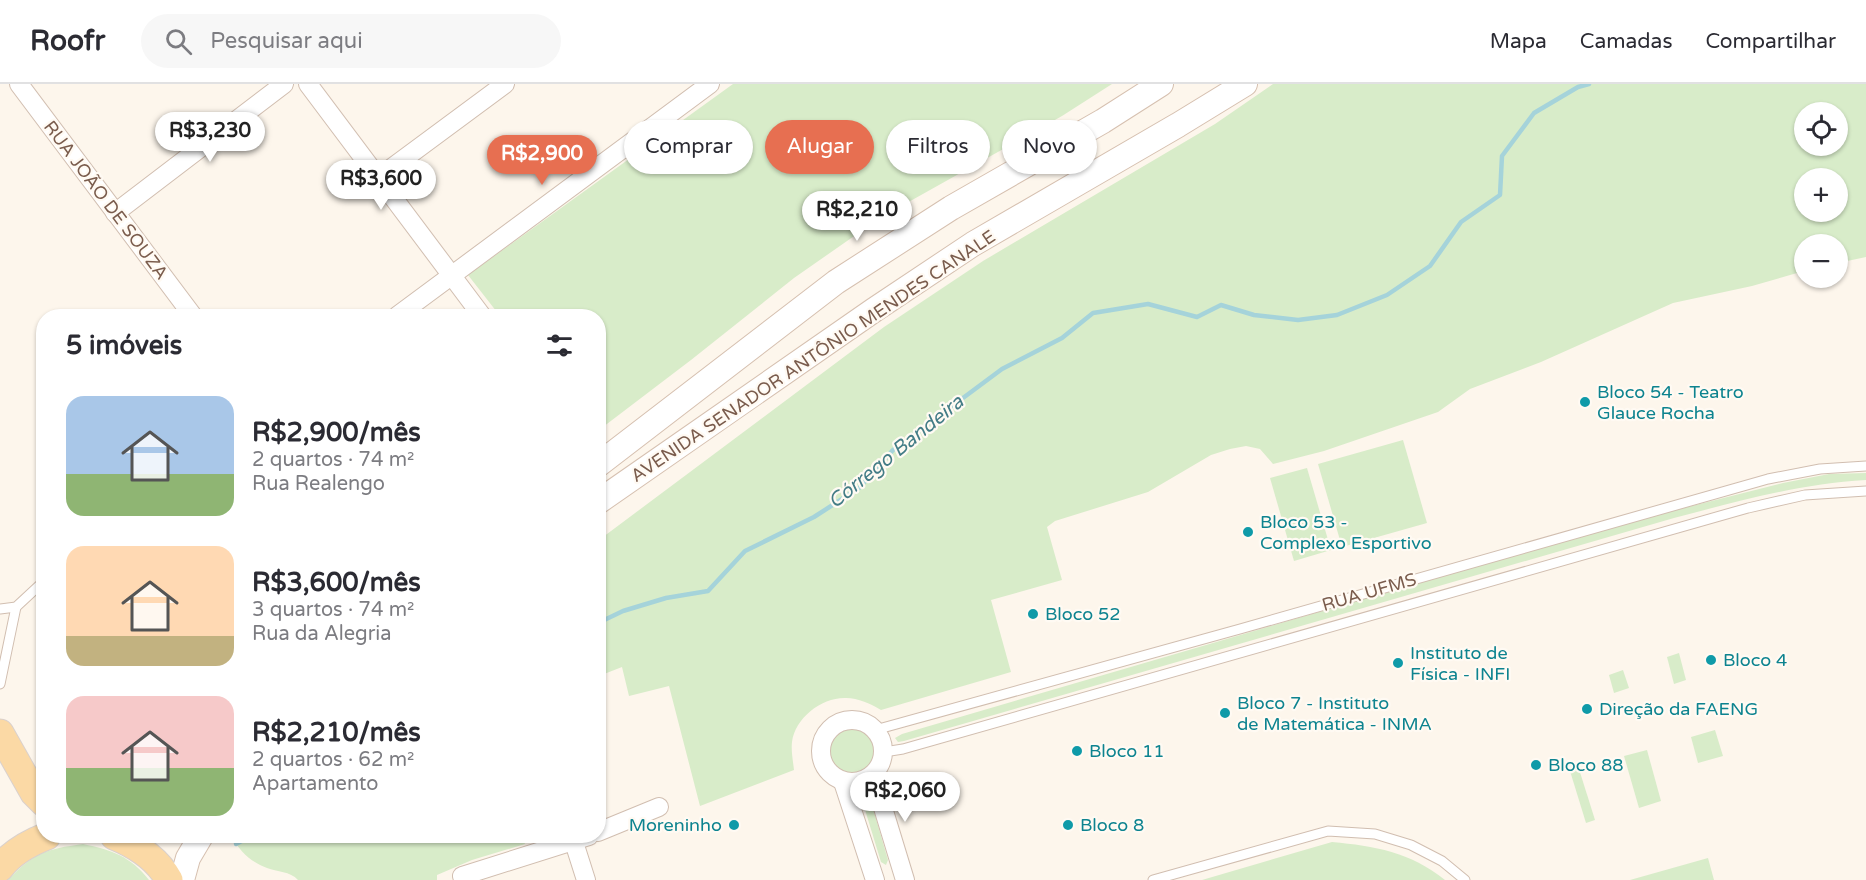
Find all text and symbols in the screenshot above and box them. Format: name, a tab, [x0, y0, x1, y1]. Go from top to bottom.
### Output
search box	[141, 14, 561, 68]
text: Roofr	[30, 24, 105, 58]
icon: search	[162, 25, 195, 58]
text: Pesquisar aqui	[210, 28, 363, 54]
text: Mapa	[1490, 29, 1547, 54]
text: Camadas	[1580, 29, 1672, 54]
text: Compartilhar	[1705, 29, 1836, 54]
map controls	[1794, 102, 1848, 288]
button: locate	[1794, 102, 1848, 156]
pin: R$3,230	[155, 112, 265, 163]
street label: RUA JOÃO DE SOUZA	[39, 116, 173, 284]
text: R$3,230	[169, 119, 251, 143]
chip: Comprar	[624, 120, 753, 174]
chip: Alugar	[765, 120, 874, 174]
chip: Filtros	[886, 120, 990, 174]
chip: Novo	[1002, 120, 1097, 174]
pin: R$2,900	[487, 135, 597, 186]
text: R$2,900	[501, 142, 583, 166]
pin: R$3,600	[326, 160, 436, 211]
text: R$3,600	[340, 167, 422, 191]
button: +	[1794, 168, 1848, 222]
pin: R$2,210	[802, 191, 912, 242]
text: R$2,210	[816, 198, 898, 222]
street label: AVENIDA SENADOR ANTÔNIO MENDES CANALE	[626, 225, 1000, 487]
button: −	[1794, 234, 1848, 288]
icon: filters	[543, 329, 576, 362]
text: 5 imóveis	[66, 330, 182, 361]
place label: Bloco 54 - Teatro Glauce Rocha	[1597, 381, 1744, 424]
water label: Córrego Bandeira	[823, 390, 969, 514]
marker: Bloco 54 - Teatro Glauce Rocha	[1578, 395, 1592, 409]
text: R$2,900/mês	[252, 417, 421, 448]
icon: home	[114, 420, 186, 492]
text: 2 quartos · 74 m²	[252, 448, 414, 472]
text: Rua Realengo	[252, 472, 385, 496]
place label: Bloco 53 - Complexo Esportivo	[1260, 511, 1432, 554]
marker: Bloco 53 - Complexo Esportivo	[1241, 525, 1255, 539]
text: R$3,600/mês	[252, 567, 421, 598]
street label: RUA UFMS	[1319, 568, 1419, 616]
icon: home	[114, 570, 186, 642]
text: 3 quartos · 74 m²	[252, 598, 414, 622]
place label: Bloco 52	[1045, 603, 1121, 625]
marker: Bloco 52	[1026, 607, 1040, 621]
text: Rua da Alegria	[252, 622, 392, 646]
place label: Instituto de Física - INFI	[1410, 642, 1510, 685]
place label: Bloco 4	[1723, 649, 1787, 671]
marker: Bloco 4	[1704, 653, 1718, 667]
marker: Instituto de Física - INFI	[1391, 656, 1405, 670]
place label: Bloco 7 - Instituto de Matemática - INMA	[1237, 692, 1432, 735]
place label: Direção da FAENG	[1599, 698, 1758, 720]
marker: Direção da FAENG	[1580, 702, 1594, 716]
marker: Bloco 7 - Instituto de Matemática - INMA	[1218, 706, 1232, 720]
text: R$2,210/mês	[252, 717, 421, 748]
icon: home	[114, 720, 186, 792]
place label: Bloco 11	[1089, 740, 1165, 762]
marker: Bloco 11	[1070, 744, 1084, 758]
text: 2 quartos · 62 m²	[252, 748, 414, 772]
place label: Bloco 88	[1548, 754, 1624, 776]
marker: Bloco 88	[1529, 758, 1543, 772]
text: Apartamento	[252, 772, 378, 796]
pin: R$2,060	[850, 772, 960, 823]
text: R$2,060	[864, 779, 946, 803]
place label: Moreninho	[629, 814, 722, 836]
place label: Bloco 8	[1080, 814, 1144, 836]
marker: Moreninho	[727, 818, 741, 832]
marker: Bloco 8	[1061, 818, 1075, 832]

